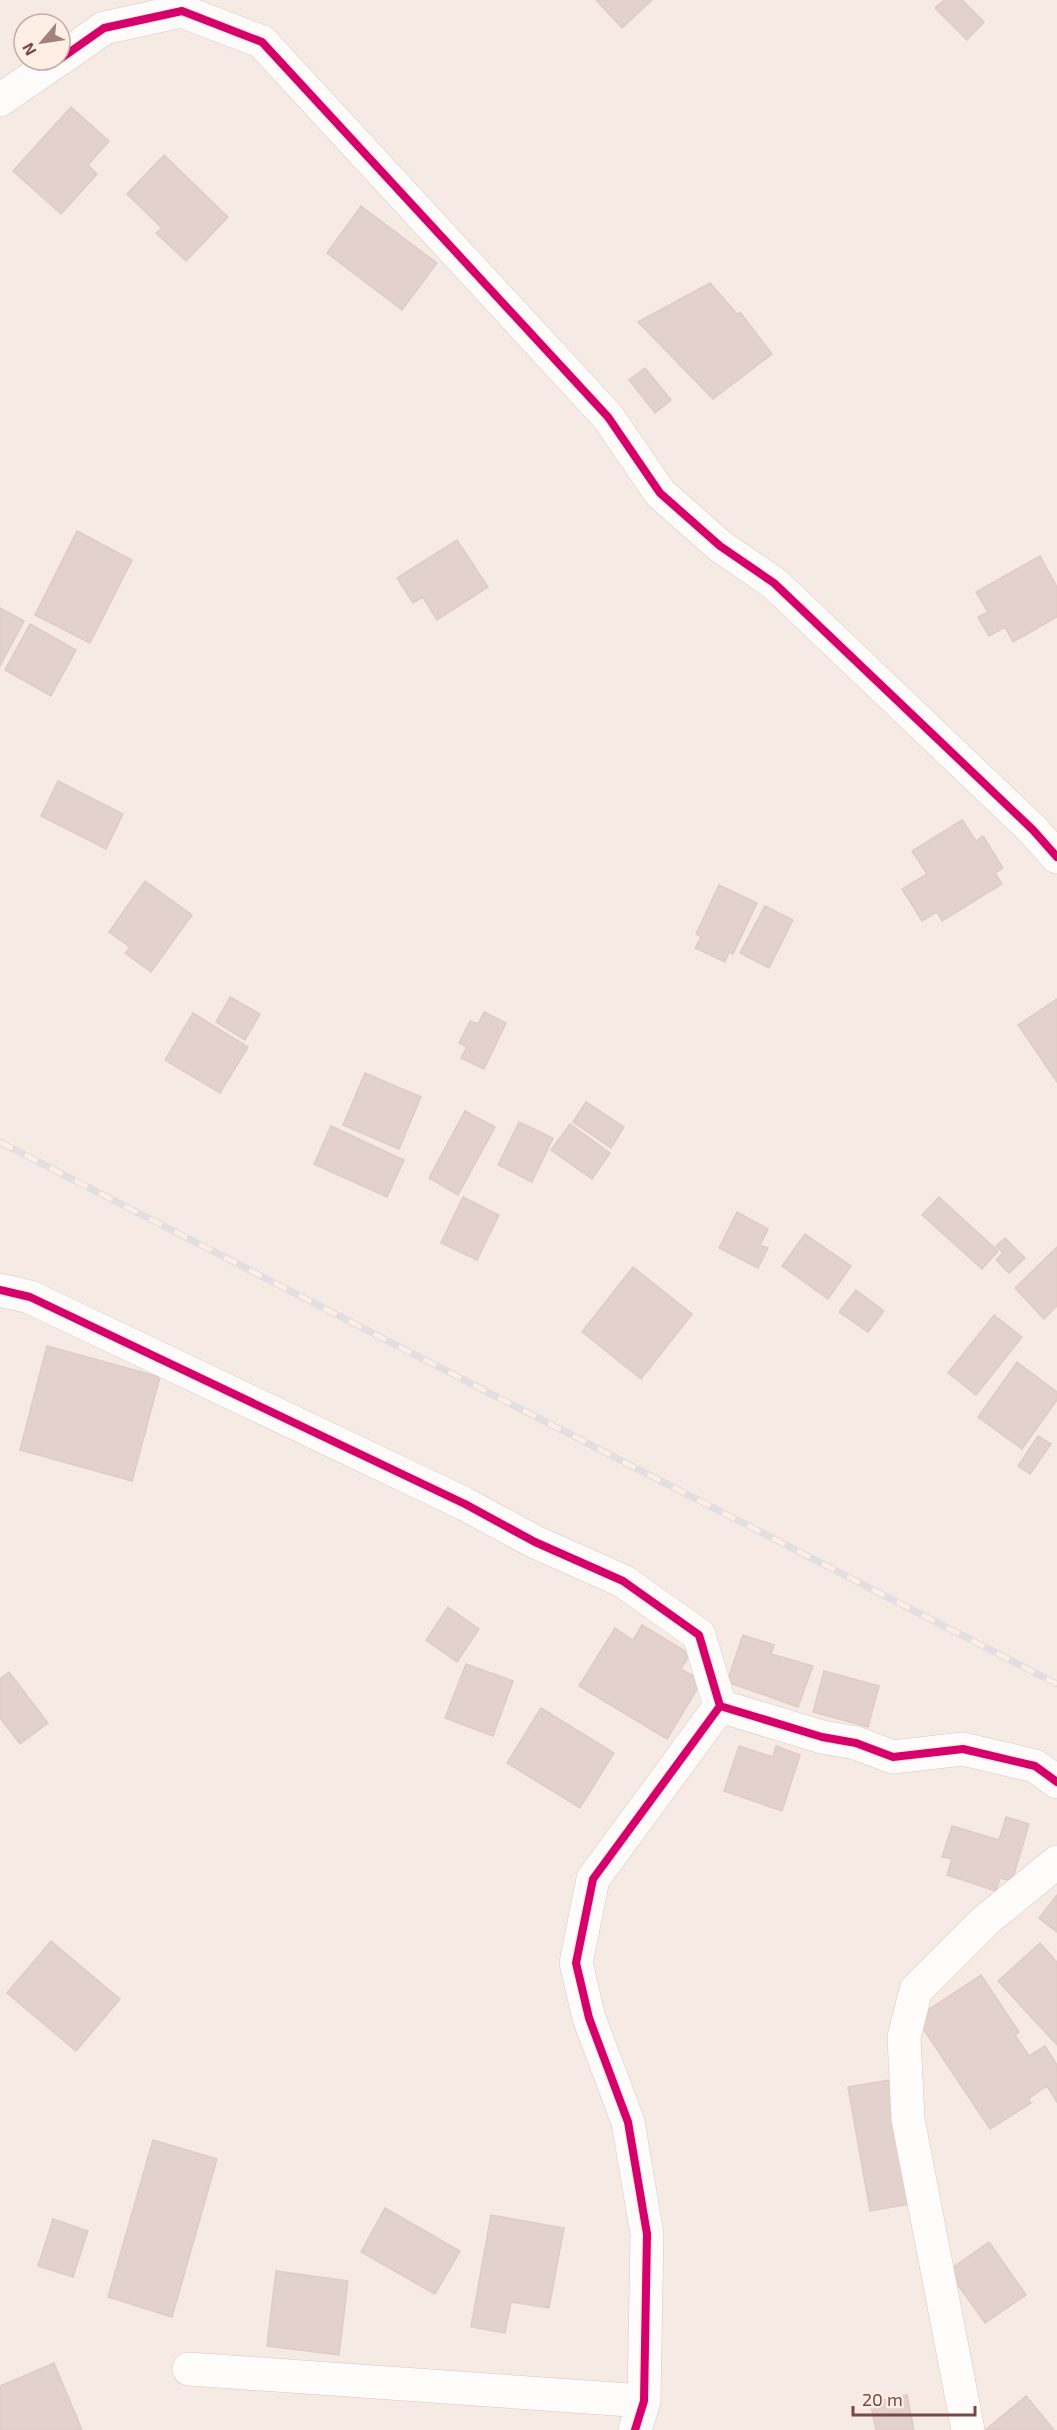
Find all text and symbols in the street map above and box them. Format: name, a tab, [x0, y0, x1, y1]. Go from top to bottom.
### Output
north arrow	[12, 12, 72, 72]
text: N	[17, 40, 40, 59]
scale bar	[853, 2379, 974, 2417]
text: 20 m	[862, 2388, 903, 2410]

